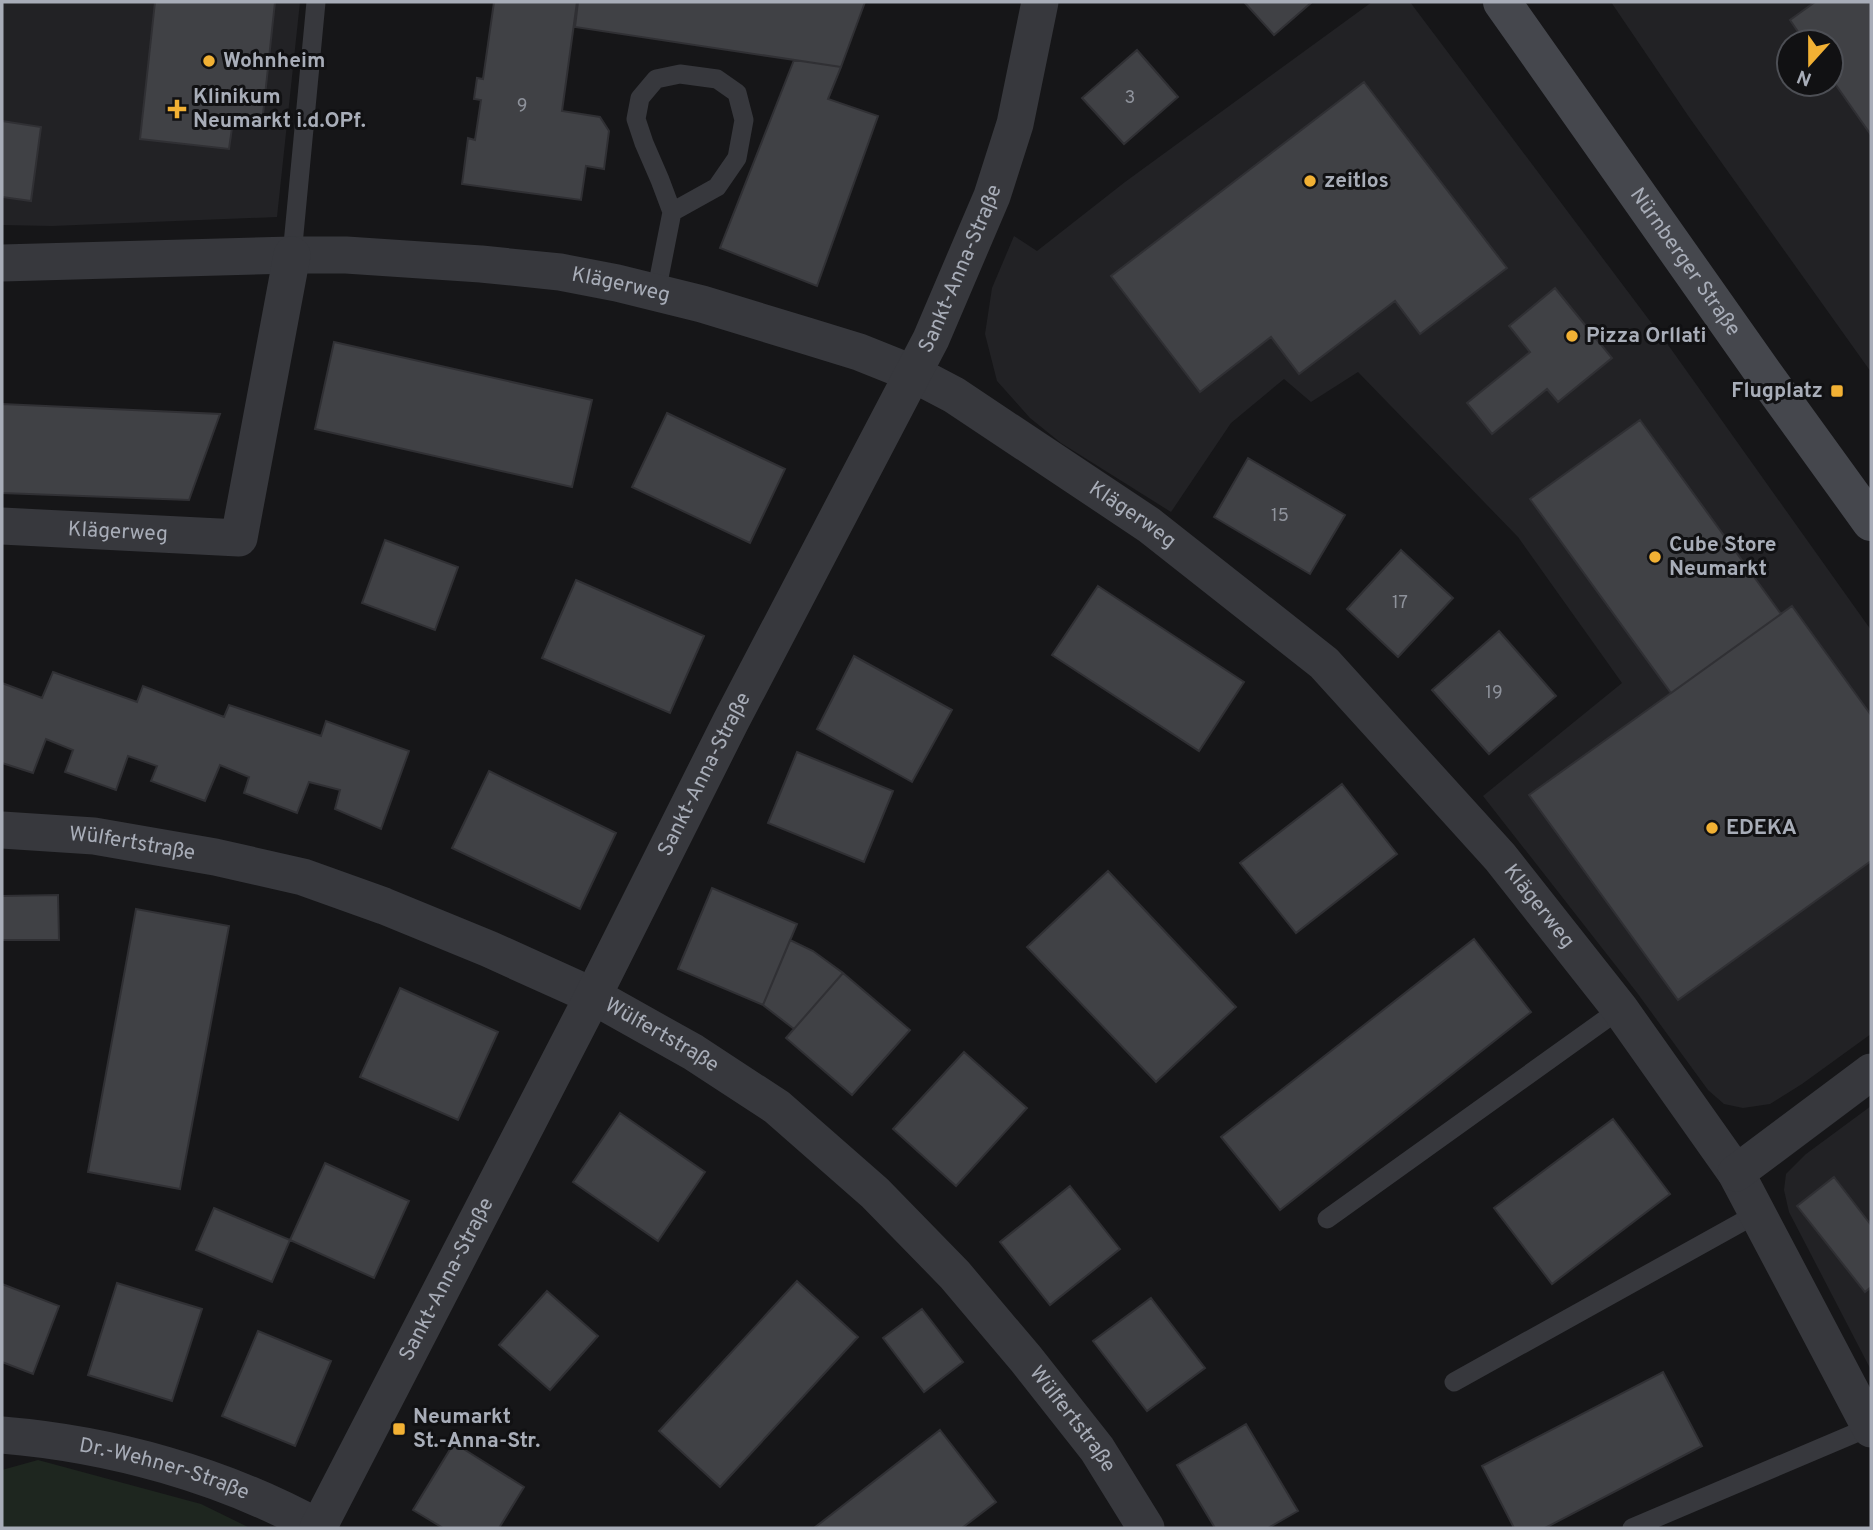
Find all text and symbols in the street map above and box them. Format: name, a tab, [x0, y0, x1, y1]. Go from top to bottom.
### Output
north arrow	[1775, 28, 1845, 98]
place label: Wohnheim	[223, 48, 325, 75]
marker: Wohnheim	[201, 53, 217, 69]
text: N	[1794, 63, 1815, 91]
place label: Klinikum Neumarkt i.d.OPf.	[193, 84, 366, 135]
house number: 3	[1125, 87, 1135, 110]
house number: 9	[517, 95, 527, 118]
marker: Klinikum Neumarkt i.d.OPf.	[167, 99, 187, 119]
place label: zeitlos	[1324, 168, 1389, 195]
marker: zeitlos	[1302, 173, 1318, 189]
street label: Sankt-Anna-Straße	[913, 181, 1008, 358]
street label: Nürnberger Straße	[1624, 182, 1747, 341]
street label: Klägerweg	[569, 261, 673, 309]
place label: Pizza Orllati	[1586, 323, 1706, 350]
marker: Pizza Orllati	[1564, 328, 1580, 344]
place label: Flugplatz	[1731, 378, 1823, 405]
marker: Flugplatz	[1829, 383, 1845, 399]
street label: Klägerweg	[1084, 475, 1181, 555]
house number: 15	[1271, 505, 1289, 528]
street label: Klägerweg	[67, 516, 169, 548]
place label: Cube Store Neumarkt	[1669, 532, 1776, 583]
marker: Cube Store Neumarkt	[1647, 549, 1663, 565]
house number: 17	[1392, 592, 1408, 615]
house number: 19	[1485, 682, 1503, 705]
street label: Sankt-Anna-Straße	[652, 688, 757, 861]
place label: EDEKA	[1726, 815, 1797, 842]
marker: EDEKA	[1704, 820, 1720, 836]
street label: Wülfertstraße	[68, 821, 197, 867]
street label: Klägerweg	[1497, 859, 1581, 954]
street label: Wülfertstraße	[600, 992, 724, 1079]
street label: Sankt-Anna-Straße	[393, 1193, 500, 1366]
street label: Wülfertstraße	[1023, 1360, 1122, 1478]
place label: Neumarkt St.-Anna-Str.	[413, 1404, 540, 1455]
marker: Neumarkt St.-Anna-Str.	[391, 1421, 407, 1437]
street label: Dr.-Wehner-Straße	[77, 1432, 253, 1506]

